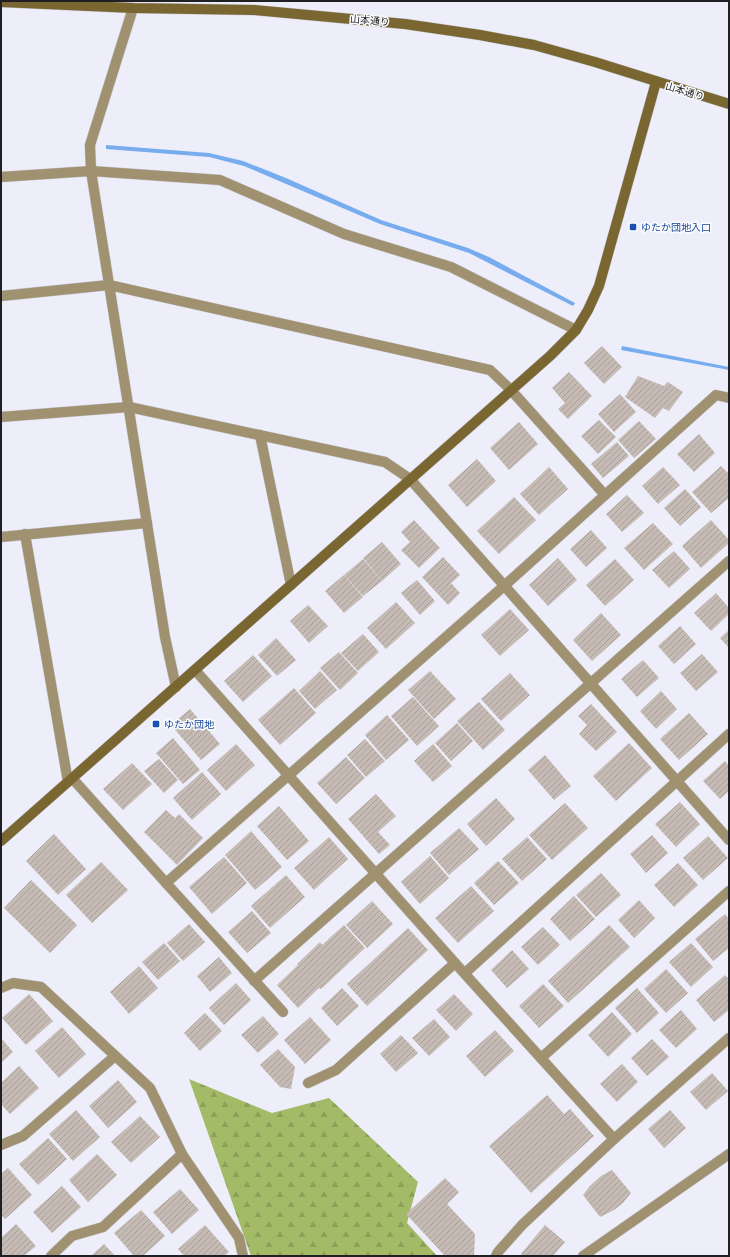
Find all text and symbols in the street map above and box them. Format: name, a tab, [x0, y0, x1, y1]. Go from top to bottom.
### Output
street label: 山本通り	[350, 13, 390, 28]
street label: 山本通り	[664, 80, 706, 103]
marker: ゆたか団地入口	[628, 222, 638, 232]
place label: ゆたか団地入口	[641, 222, 711, 233]
marker: ゆたか団地	[151, 719, 161, 729]
place label: ゆたか団地	[164, 719, 215, 730]

